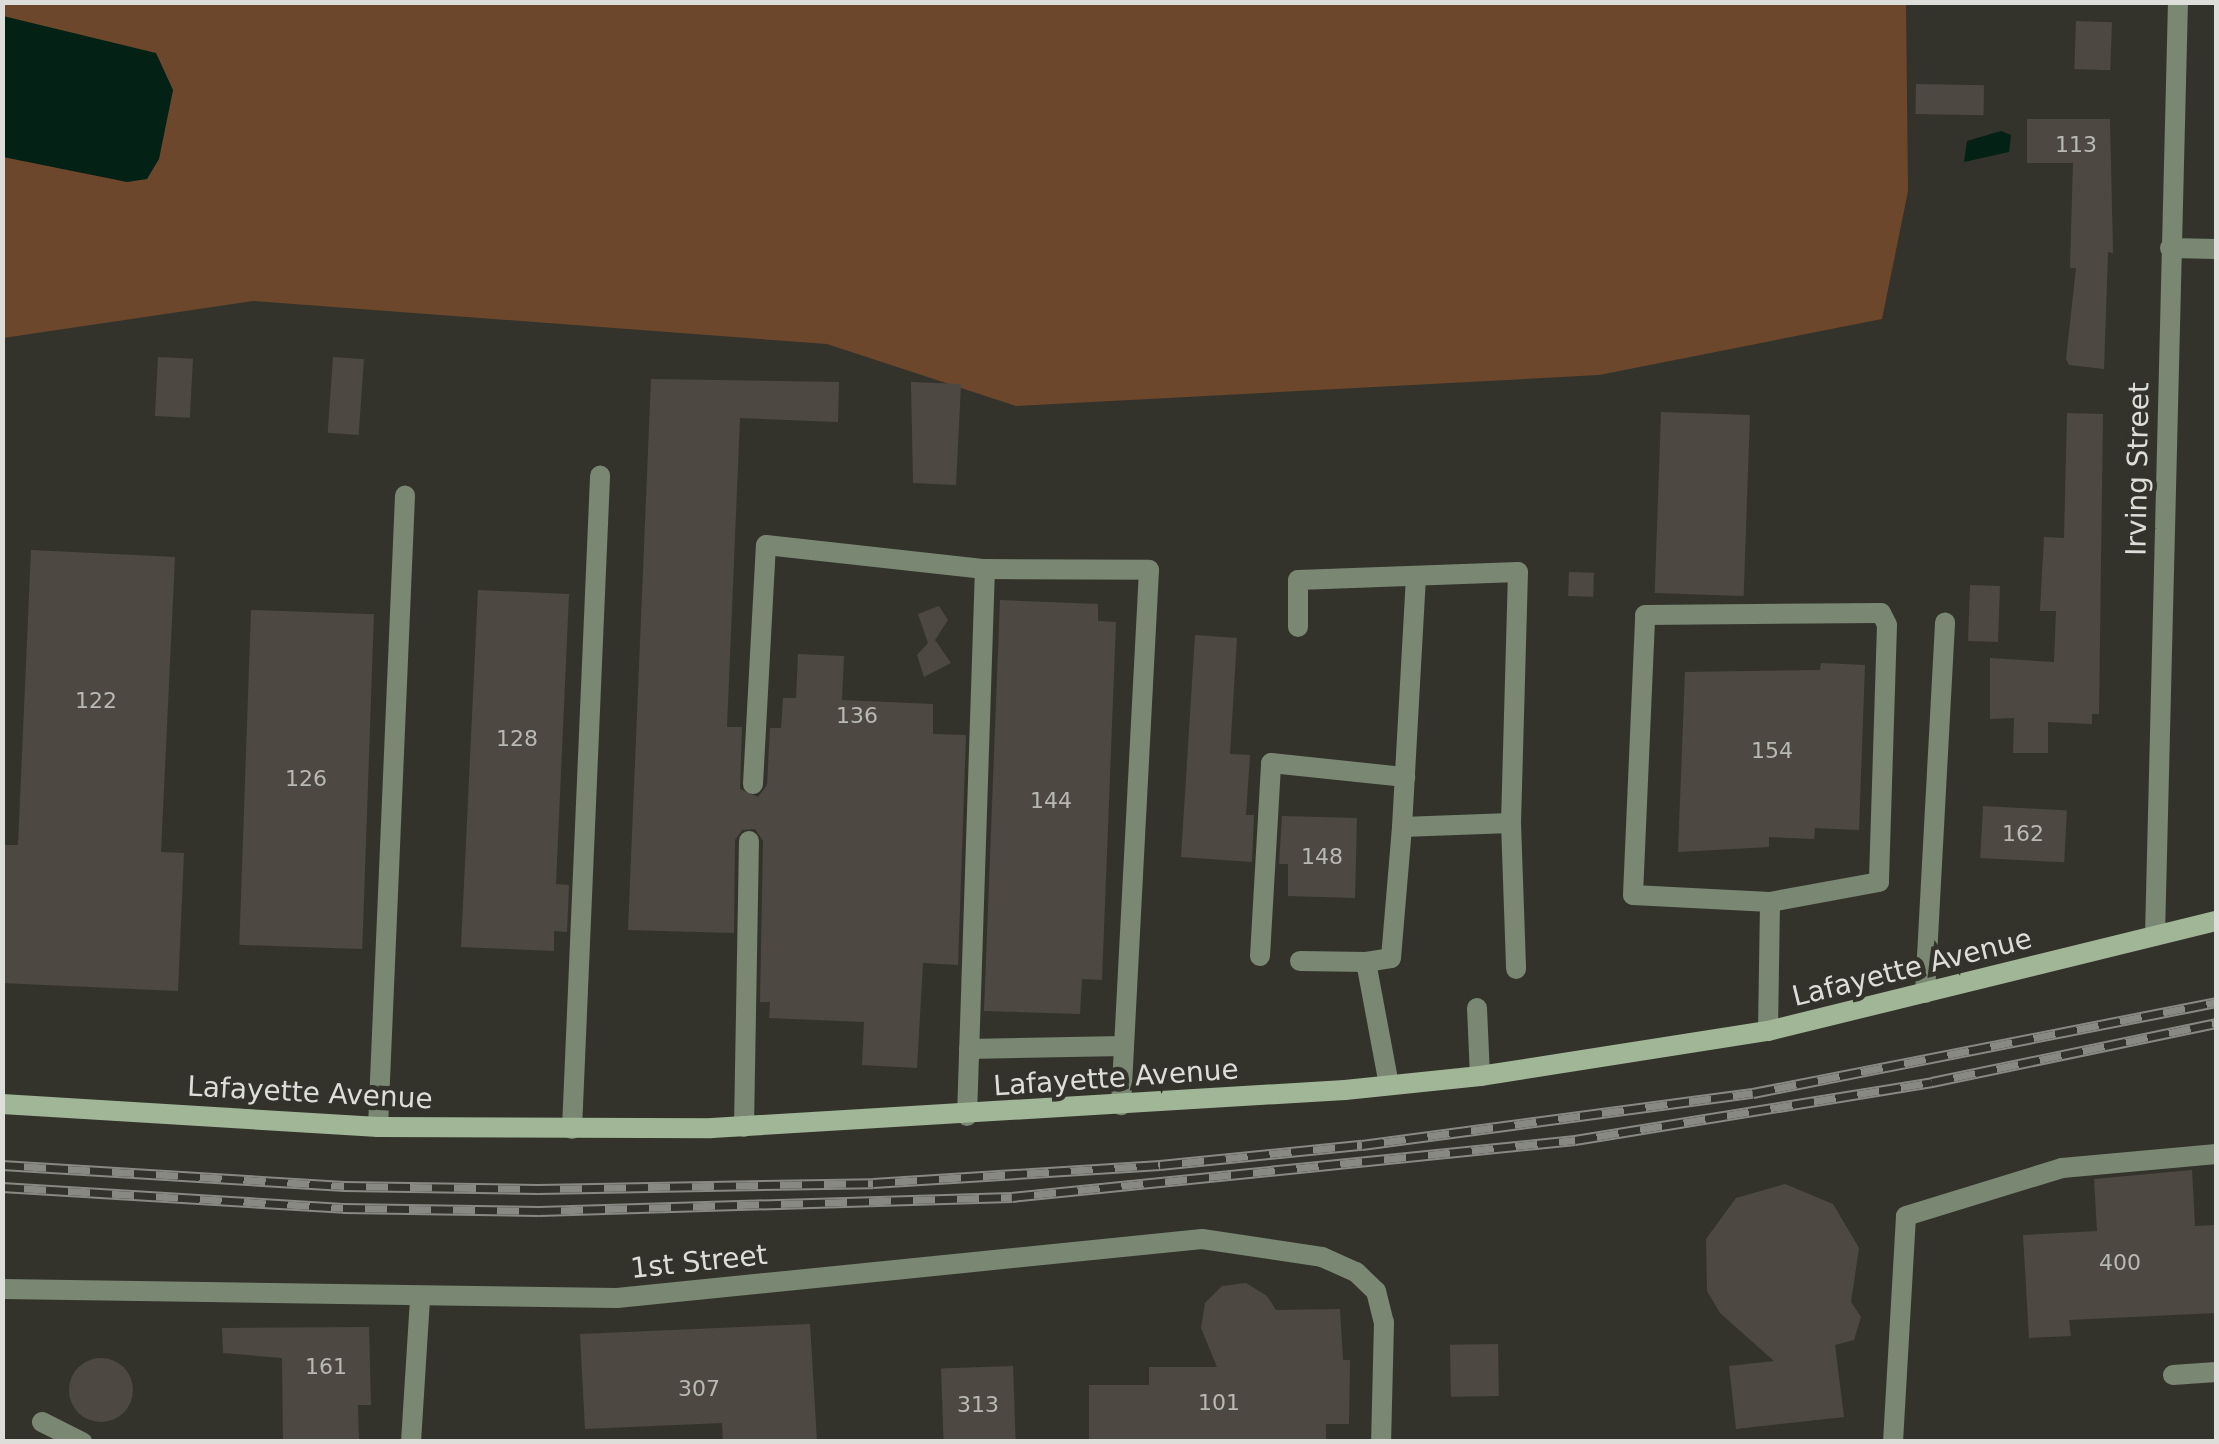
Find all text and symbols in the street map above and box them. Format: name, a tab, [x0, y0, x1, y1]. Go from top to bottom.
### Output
house number: 113	[2055, 132, 2097, 158]
street label: Irving Street	[2120, 382, 2156, 556]
house number: 122	[75, 688, 117, 714]
house number: 136	[836, 703, 878, 729]
house number: 128	[496, 726, 538, 752]
house number: 154	[1751, 738, 1793, 764]
house number: 126	[285, 766, 327, 792]
house number: 144	[1030, 788, 1072, 814]
house number: 162	[2002, 821, 2044, 847]
house number: 148	[1301, 844, 1343, 870]
street label: Lafayette Avenue	[1789, 922, 2035, 1014]
street label: Lafayette Avenue	[992, 1053, 1240, 1103]
street label: Lafayette Avenue	[186, 1070, 434, 1116]
street label: 1st Street	[629, 1238, 769, 1286]
house number: 400	[2099, 1250, 2141, 1276]
house number: 161	[305, 1354, 347, 1380]
house number: 307	[678, 1376, 720, 1402]
house number: 101	[1198, 1390, 1240, 1416]
house number: 313	[957, 1392, 999, 1418]

